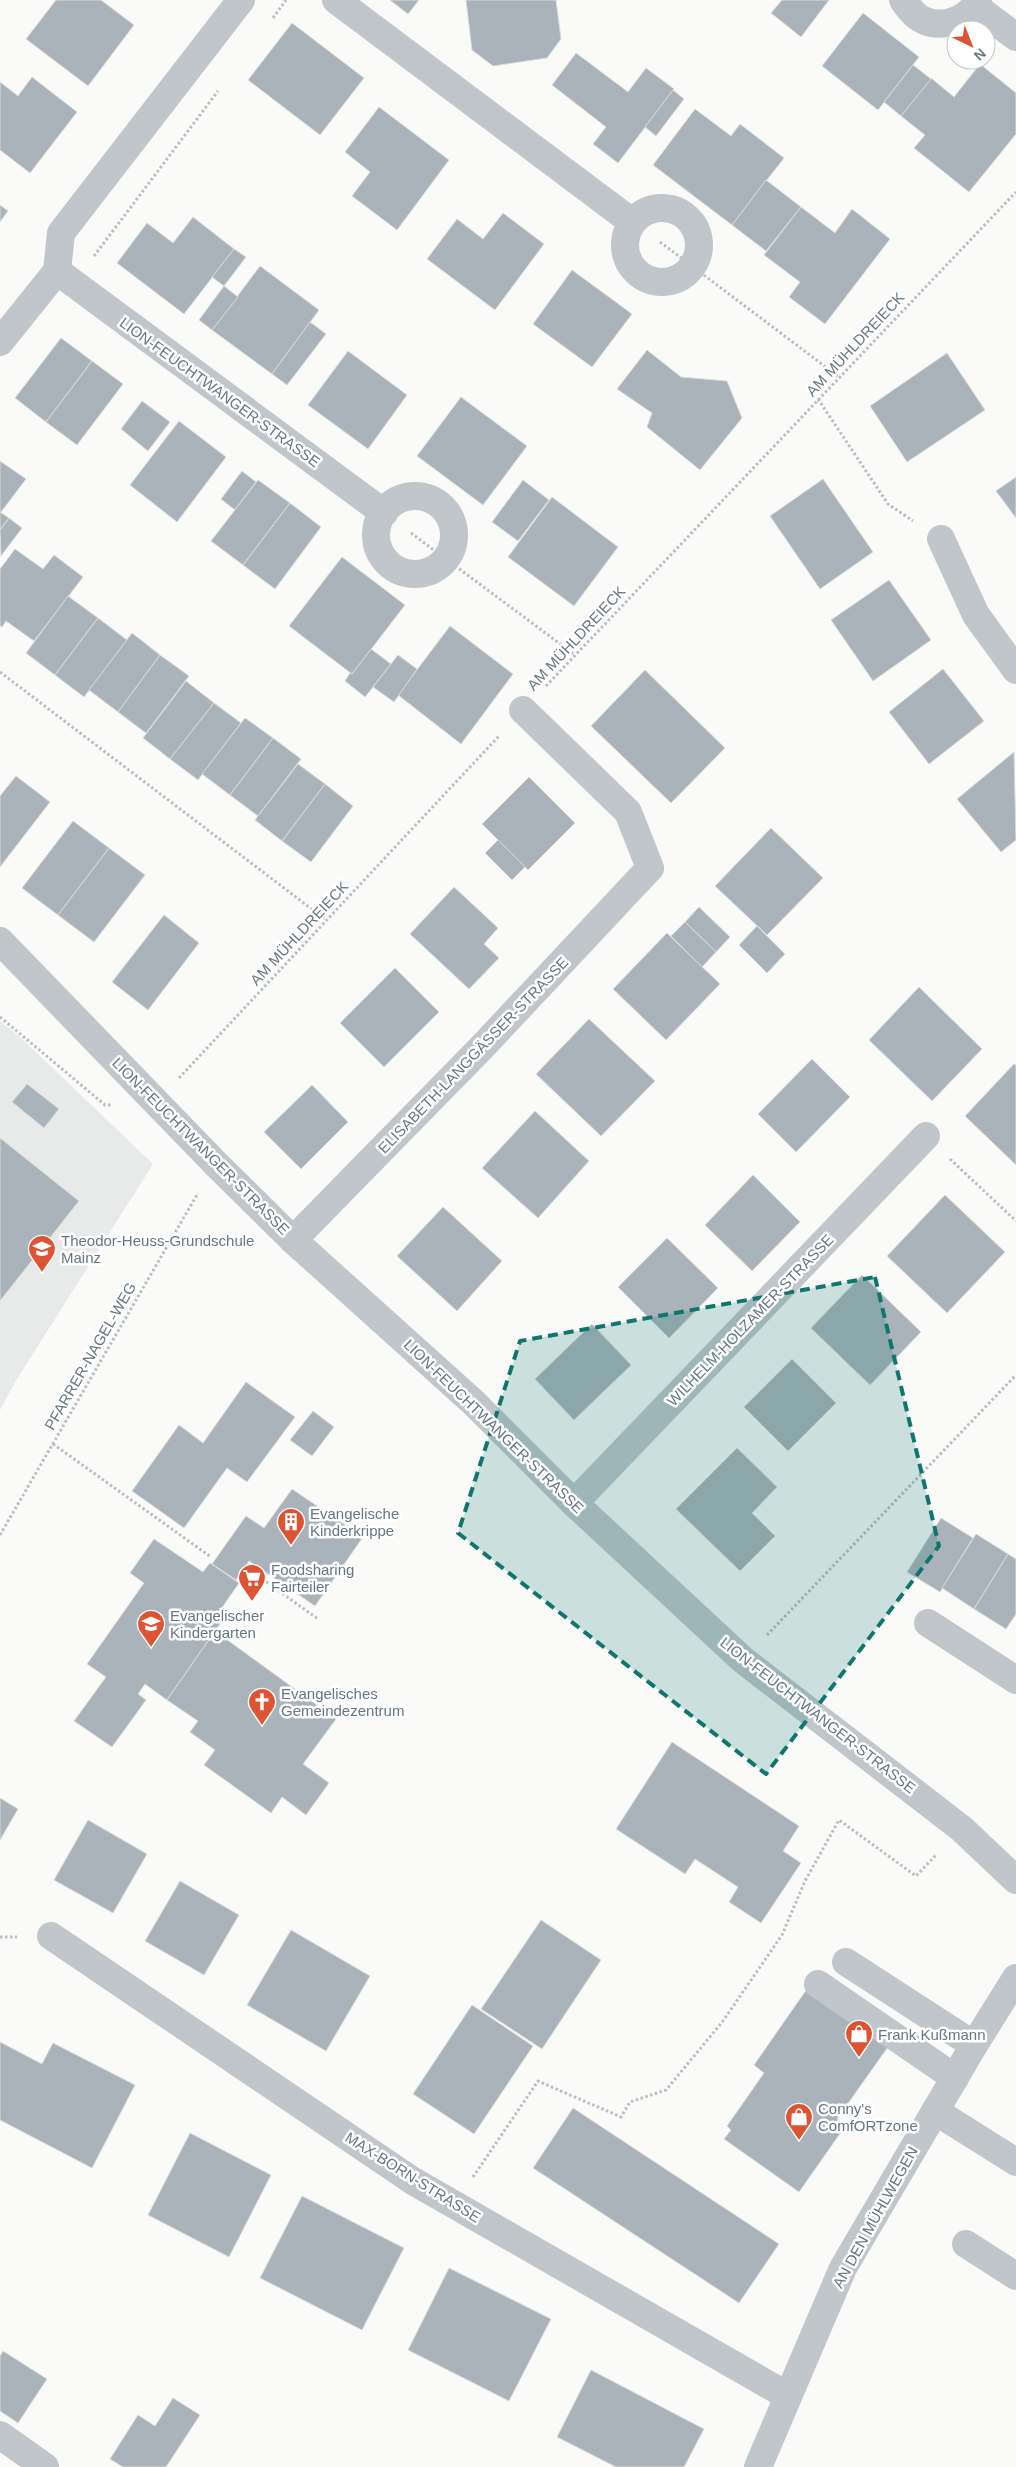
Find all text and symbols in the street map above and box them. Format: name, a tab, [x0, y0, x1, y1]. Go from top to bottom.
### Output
north arrow	[946, 20, 996, 70]
text: N	[971, 45, 989, 64]
street label: AM MÜHLDREIECK	[802, 289, 908, 399]
street label: LION-FEUCHTWANGER-STRASSE	[117, 314, 323, 470]
street label: AM MÜHLDREIECK	[523, 583, 629, 693]
street label: AM MÜHLDREIECK	[246, 878, 352, 988]
street label: ELISABETH-LANGGÄSSER-STRASSE	[375, 953, 571, 1157]
street label: LION-FEUCHTWANGER-STRASSE	[109, 1054, 293, 1238]
street label: WILHELM-HOLZAMER-STRASSE	[663, 1231, 837, 1409]
place label: Theodor-Heuss-Grundschule Mainz	[61, 1232, 254, 1266]
school or university icon: Theodor-Heuss-Grundschule Mainz	[27, 1234, 57, 1273]
street label: PFARRER-NAGEL-WEG	[41, 1279, 139, 1433]
street label: LION-FEUCHTWANGER-STRASSE	[401, 1336, 587, 1516]
place label: Evangelische Kinderkrippe	[310, 1505, 399, 1539]
building icon: Evangelische Kinderkrippe	[276, 1507, 306, 1546]
place label: Foodsharing Fairteiler	[271, 1561, 354, 1595]
supermarket icon: Foodsharing Fairteiler	[237, 1563, 267, 1602]
place label: Evangelischer Kindergarten	[170, 1607, 264, 1641]
school or university icon: Evangelischer Kindergarten	[136, 1609, 166, 1648]
street label: LION-FEUCHTWANGER-STRASSE	[717, 1634, 919, 1796]
place label: Evangelisches Gemeindezentrum	[281, 1685, 404, 1719]
church icon: Evangelisches Gemeindezentrum	[247, 1687, 277, 1726]
shop icon: Frank Kußmann	[844, 2019, 874, 2058]
place label: Frank Kußmann	[878, 2026, 986, 2043]
place label: Conny's ComfORTzone	[818, 2100, 918, 2134]
shop icon: Conny's ComfORTzone	[784, 2102, 814, 2141]
street label: MAX-BORN-STRASSE	[342, 2128, 484, 2226]
street label: AN DEN MÜHLWEGEN	[829, 2143, 921, 2291]

